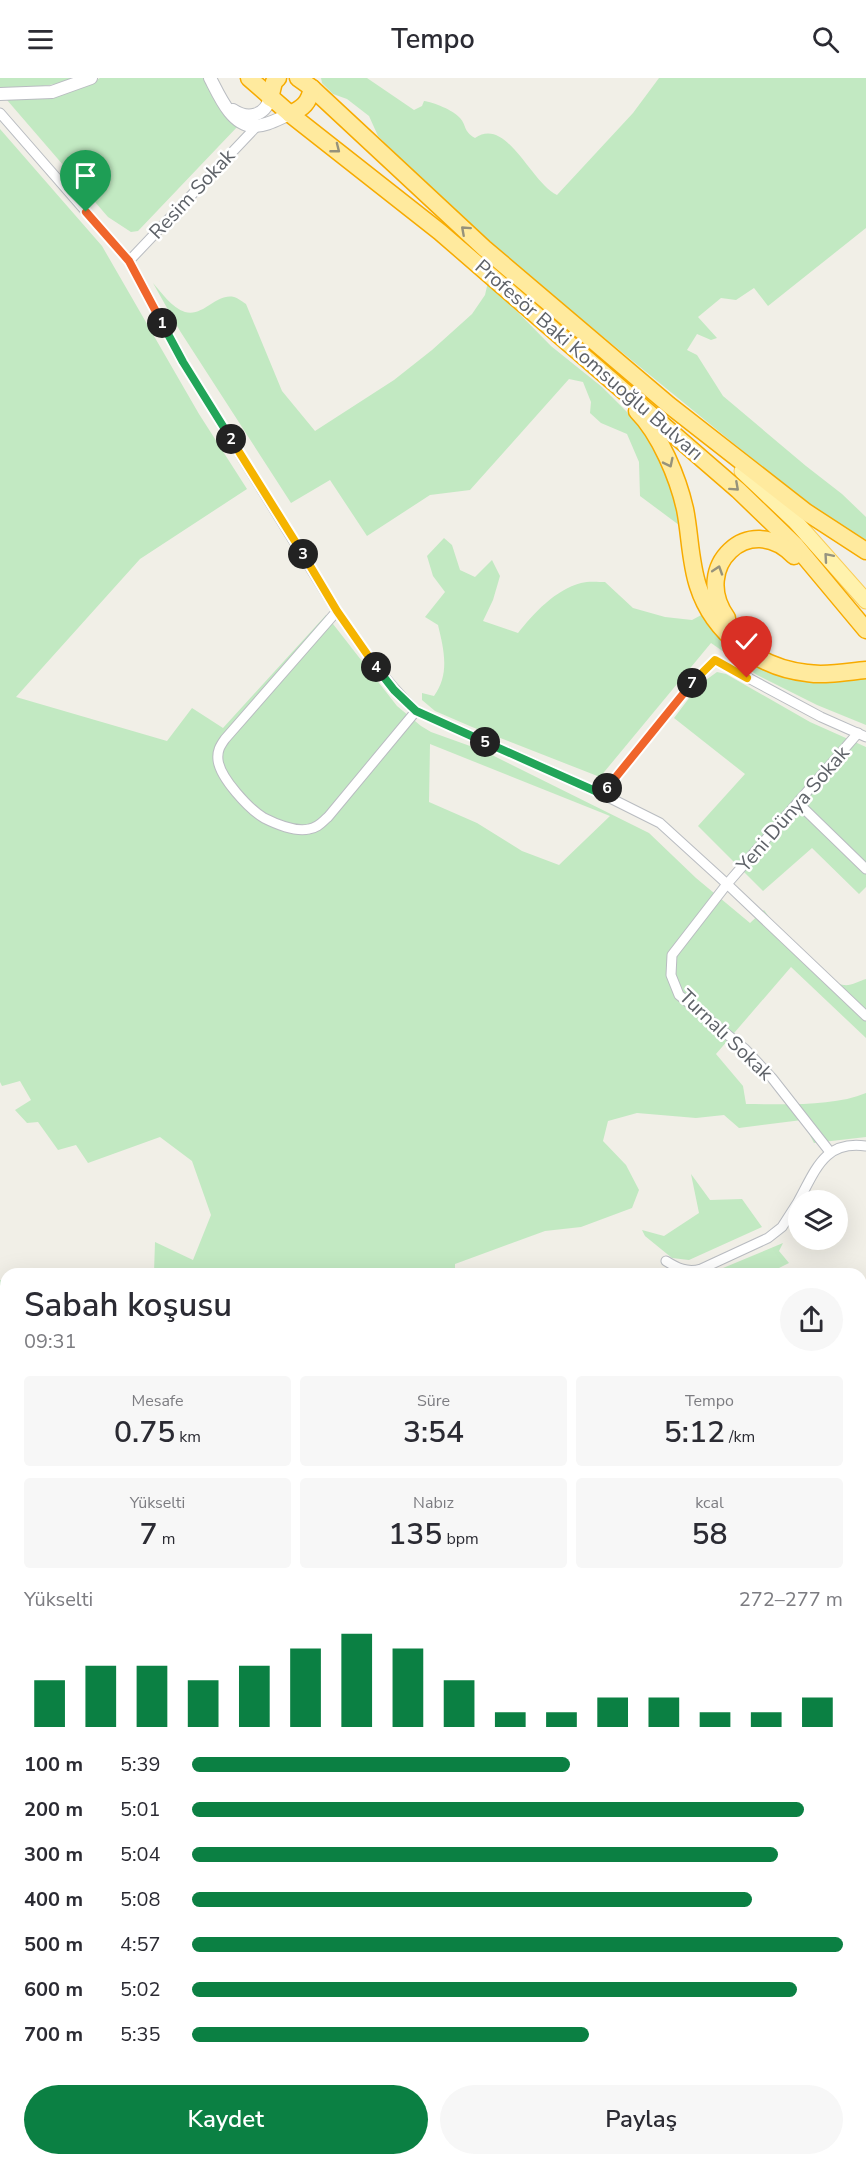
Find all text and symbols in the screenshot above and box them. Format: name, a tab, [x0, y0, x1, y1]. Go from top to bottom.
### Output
text: Tempo	[391, 21, 475, 58]
icon: menu	[24, 23, 57, 56]
icon: search	[809, 23, 842, 56]
street label: Resim Sokak	[143, 142, 242, 245]
one-way arrow	[330, 142, 341, 153]
pin	[60, 150, 111, 212]
icon: arrive	[69, 159, 102, 192]
one-way arrow	[461, 226, 472, 237]
street label: Profesör Baki Komsuoğlu Bulvarı	[469, 253, 709, 467]
pin: 1	[147, 308, 177, 338]
text: 1	[157, 312, 167, 334]
pin: 2	[216, 424, 246, 454]
text: 2	[226, 428, 236, 450]
one-way arrow	[661, 456, 673, 467]
one-way arrow	[728, 480, 739, 491]
pin: 3	[288, 539, 318, 569]
text: 3	[298, 543, 308, 565]
one-way arrow	[824, 553, 835, 564]
one-way arrow	[711, 565, 723, 576]
pin	[721, 616, 772, 678]
icon: check	[730, 625, 763, 658]
pin: 4	[361, 652, 391, 682]
text: 4	[371, 656, 381, 678]
pin: 7	[677, 668, 707, 698]
text: 7	[687, 672, 697, 694]
pin: 5	[470, 727, 500, 757]
text: 5	[480, 731, 490, 753]
street label: Yeni Dünya Sokak	[730, 739, 856, 879]
pin: 6	[592, 773, 622, 803]
text: 6	[602, 777, 612, 799]
street label: Turnalı Sokak	[673, 983, 779, 1087]
map controls	[788, 1190, 848, 1250]
button: layers	[788, 1190, 848, 1250]
text: Sabah koşusu	[24, 1283, 232, 1328]
button: share	[780, 1288, 843, 1351]
text: 09:31	[24, 1328, 77, 1355]
text: Mesafe	[132, 1390, 183, 1412]
text: Süre	[417, 1390, 450, 1412]
text: Tempo	[685, 1390, 734, 1412]
text: 0.75	[114, 1412, 175, 1453]
text: 3:54	[403, 1412, 464, 1453]
text: 5:12	[664, 1412, 725, 1453]
text: km	[175, 1426, 201, 1448]
text: /km	[725, 1426, 755, 1448]
text: Yükselti	[130, 1492, 185, 1514]
text: Nabız	[413, 1492, 454, 1514]
text: kcal	[695, 1492, 724, 1514]
text: 7	[140, 1514, 158, 1555]
text: 135	[388, 1514, 442, 1555]
text: 58	[692, 1514, 728, 1555]
text: m	[158, 1528, 175, 1550]
text: bpm	[442, 1528, 479, 1550]
text: Yükselti	[24, 1586, 93, 1613]
text: 272–277 m	[739, 1586, 843, 1613]
text: 100 m	[24, 1751, 83, 1778]
text: 5:39	[120, 1751, 161, 1778]
text: 200 m	[24, 1796, 83, 1823]
text: 5:01	[120, 1796, 161, 1823]
text: 300 m	[24, 1841, 83, 1868]
text: 5:04	[120, 1841, 161, 1868]
text: 400 m	[24, 1886, 83, 1913]
text: 5:08	[120, 1886, 161, 1913]
text: 500 m	[24, 1931, 83, 1958]
text: 4:57	[120, 1931, 161, 1958]
text: 600 m	[24, 1976, 83, 2003]
text: 5:02	[120, 1976, 161, 2003]
text: 700 m	[24, 2021, 83, 2048]
text: 5:35	[120, 2021, 161, 2048]
button: Kaydet	[24, 2085, 428, 2154]
button: Paylaş	[440, 2085, 843, 2154]

